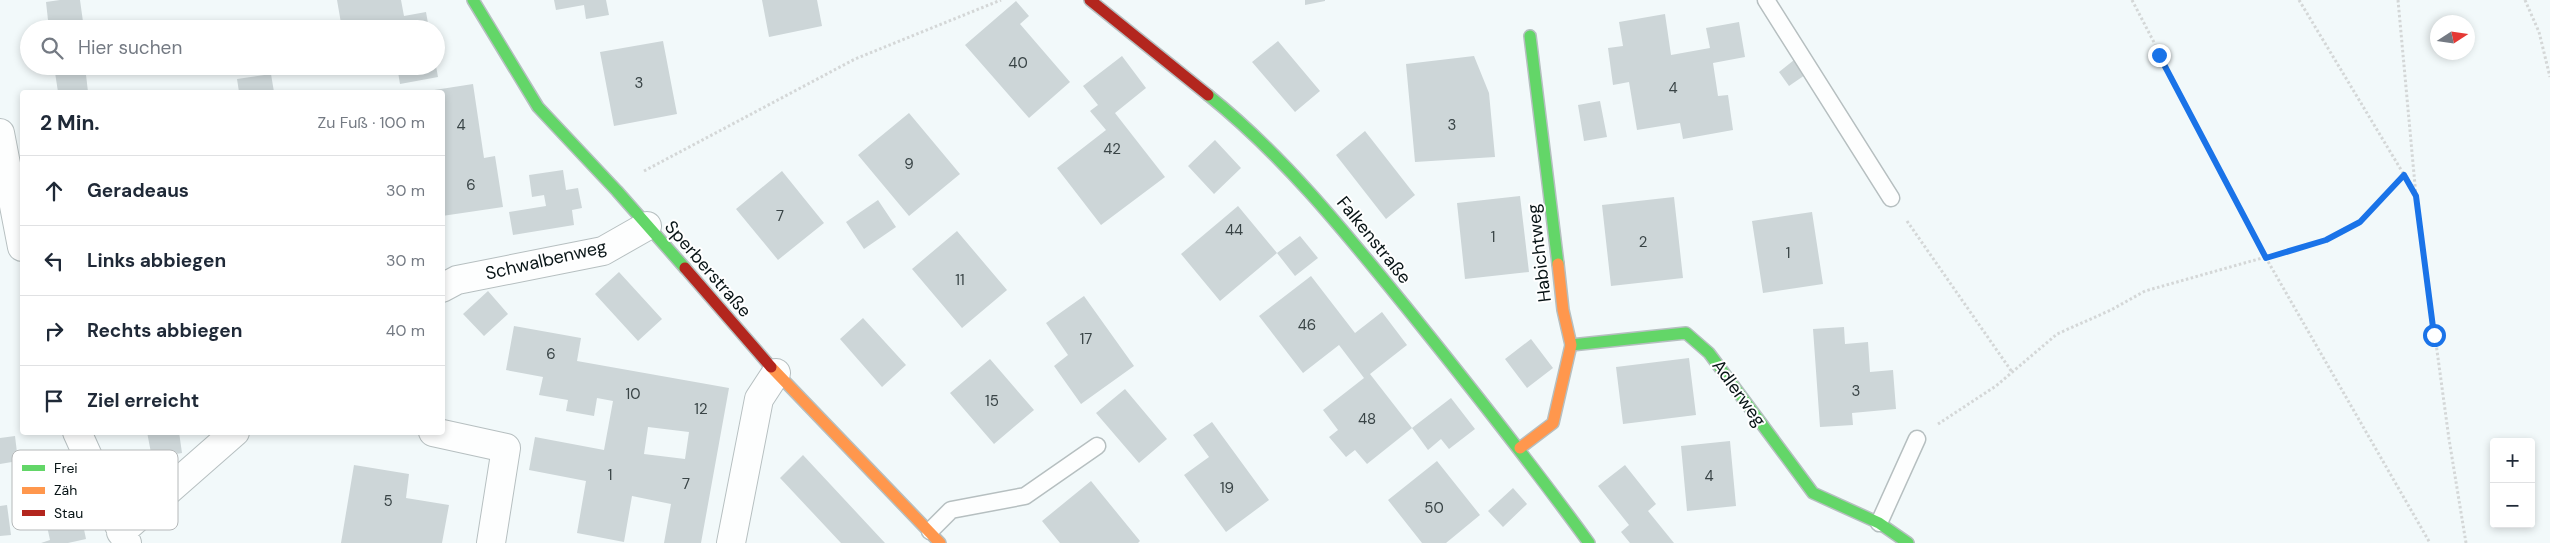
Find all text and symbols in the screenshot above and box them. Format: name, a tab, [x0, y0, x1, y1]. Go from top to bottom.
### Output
north arrow	[2430, 15, 2475, 60]
search box	[20, 20, 445, 75]
icon: search	[38, 34, 66, 62]
text: Hier suchen	[78, 35, 182, 60]
route end	[2148, 44, 2171, 67]
house number: 40	[1008, 53, 1028, 73]
house number: 3	[635, 73, 643, 93]
house number: 4	[1668, 78, 1678, 98]
text: 2 Min.	[40, 109, 100, 137]
text: Zu Fuß · 100 m	[318, 112, 425, 133]
house number: 4	[456, 115, 466, 135]
house number: 3	[1448, 115, 1456, 135]
house number: 42	[1103, 139, 1121, 159]
house number: 9	[904, 154, 914, 174]
house number: 6	[466, 175, 476, 195]
icon: ahead	[40, 177, 68, 205]
text: Geradeaus	[87, 178, 189, 203]
text: 30 m	[386, 180, 425, 201]
street label: Falkenstraße	[1331, 191, 1417, 289]
street label: Habichtweg	[1521, 202, 1557, 304]
house number: 7	[776, 206, 784, 226]
street label: Sperberstraße	[659, 216, 757, 322]
house number: 44	[1225, 220, 1243, 240]
house number: 1	[1491, 227, 1495, 247]
house number: 2	[1639, 232, 1647, 252]
street label: Schwalbenweg	[483, 234, 609, 286]
house number: 1	[1786, 243, 1790, 263]
icon: left	[40, 247, 68, 275]
text: Links abbiegen	[87, 248, 226, 273]
text: 30 m	[386, 250, 425, 271]
house number: 11	[955, 270, 965, 290]
house number: 46	[1298, 315, 1316, 335]
icon: right	[40, 317, 68, 345]
text: Rechts abbiegen	[87, 318, 242, 343]
text: 40 m	[386, 320, 425, 341]
route start	[2423, 324, 2446, 347]
house number: 17	[1080, 329, 1092, 349]
house number: 6	[546, 344, 556, 364]
street label: Adlerweg	[1707, 355, 1771, 431]
house number: 3	[1852, 381, 1860, 401]
house number: 10	[626, 384, 640, 404]
icon: arrive	[40, 387, 68, 415]
text: Ziel erreicht	[87, 388, 199, 413]
house number: 15	[985, 391, 999, 411]
house number: 12	[694, 399, 708, 419]
house number: 48	[1358, 409, 1376, 429]
map controls	[2490, 438, 2535, 528]
button: +	[2490, 438, 2535, 483]
legend	[12, 450, 178, 530]
text: Frei	[54, 459, 78, 477]
house number: 1	[608, 465, 612, 485]
house number: 4	[1704, 466, 1714, 486]
house number: 7	[682, 474, 690, 494]
house number: 19	[1220, 478, 1234, 498]
text: Zäh	[54, 481, 77, 499]
button: −	[2490, 483, 2535, 528]
house number: 5	[383, 491, 393, 511]
house number: 50	[1424, 498, 1444, 518]
text: Stau	[54, 504, 83, 522]

